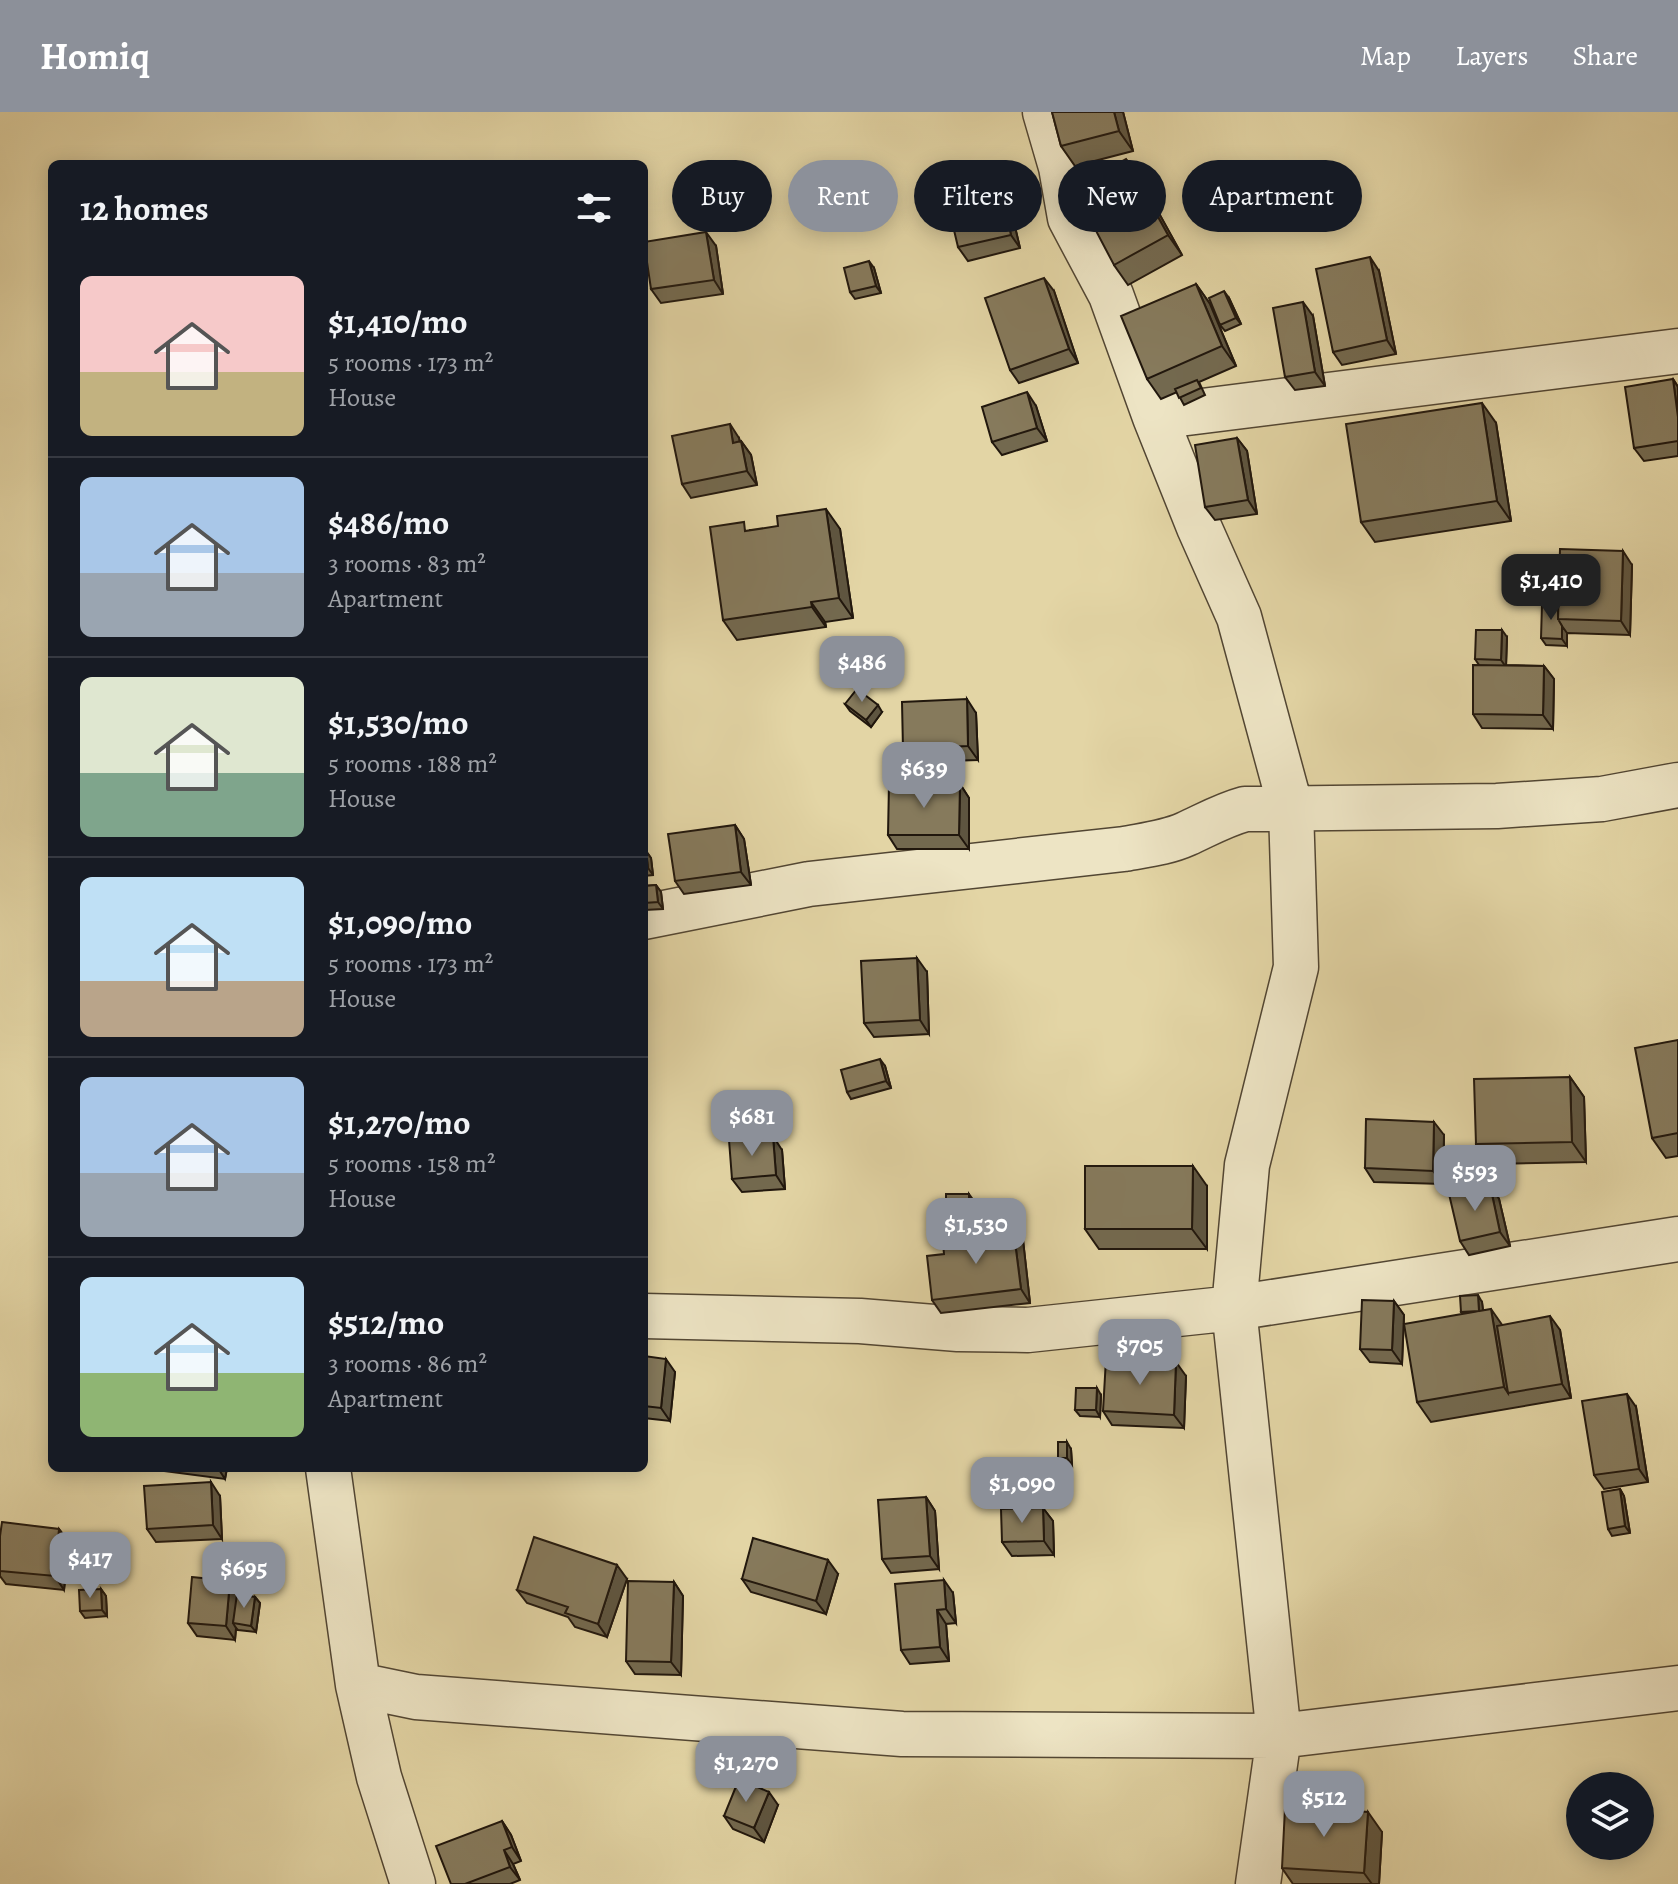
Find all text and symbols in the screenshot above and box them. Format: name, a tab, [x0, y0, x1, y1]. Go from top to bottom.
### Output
text: Homiq	[40, 30, 150, 82]
text: Map	[1360, 37, 1411, 75]
text: Layers	[1455, 37, 1528, 75]
text: Share	[1572, 37, 1638, 75]
chip: Buy	[672, 160, 772, 232]
chip: Rent	[788, 160, 898, 232]
chip: Filters	[914, 160, 1042, 232]
chip: New	[1058, 160, 1166, 232]
chip: Apartment	[1182, 160, 1362, 232]
text: 12 homes	[80, 185, 209, 232]
icon: filters	[572, 186, 616, 230]
text: $1,410/mo	[328, 298, 468, 345]
icon: home	[144, 308, 240, 404]
text: 5 rooms · 173 m²	[328, 345, 493, 380]
text: House	[328, 380, 396, 415]
text: $486/mo	[328, 499, 449, 546]
icon: home	[144, 509, 240, 605]
text: 3 rooms · 83 m²	[328, 546, 486, 581]
pin: $1,410	[1486, 554, 1616, 622]
text: $1,410	[1519, 562, 1583, 597]
text: Apartment	[328, 581, 443, 616]
pin: $486	[815, 636, 909, 704]
text: $486	[838, 644, 886, 679]
text: $1,530/mo	[328, 699, 469, 746]
icon: home	[144, 709, 240, 805]
pin: $639	[877, 742, 971, 810]
text: 5 rooms · 188 m²	[328, 746, 497, 781]
text: $639	[900, 750, 948, 785]
text: House	[328, 781, 396, 816]
text: $1,090/mo	[328, 899, 472, 946]
icon: home	[144, 909, 240, 1005]
text: 5 rooms · 173 m²	[328, 946, 493, 981]
text: House	[328, 981, 396, 1016]
pin: $681	[705, 1090, 799, 1158]
text: $681	[729, 1098, 775, 1133]
text: $1,270/mo	[328, 1099, 470, 1146]
icon: home	[144, 1109, 240, 1205]
pin: $593	[1428, 1145, 1522, 1213]
text: 5 rooms · 158 m²	[328, 1146, 495, 1181]
text: $593	[1452, 1153, 1498, 1188]
text: House	[328, 1181, 396, 1216]
pin: $1,530	[911, 1198, 1041, 1266]
text: $1,530	[944, 1206, 1008, 1241]
text: $512/mo	[328, 1299, 444, 1346]
icon: home	[144, 1309, 240, 1405]
pin: $705	[1093, 1319, 1187, 1387]
text: $705	[1116, 1327, 1164, 1362]
text: 3 rooms · 86 m²	[328, 1346, 487, 1381]
text: Apartment	[328, 1381, 443, 1416]
pin: $1,090	[957, 1457, 1087, 1525]
text: $1,090	[989, 1465, 1055, 1500]
pin: $417	[43, 1532, 137, 1600]
text: $417	[68, 1540, 112, 1575]
pin: $695	[197, 1542, 291, 1610]
text: $695	[220, 1550, 268, 1585]
pin: $1,270	[681, 1736, 811, 1804]
text: $1,270	[713, 1744, 779, 1779]
pin: $512	[1277, 1771, 1371, 1839]
map controls	[1566, 1772, 1654, 1860]
button: layers	[1566, 1772, 1654, 1860]
text: $512	[1301, 1779, 1347, 1814]

